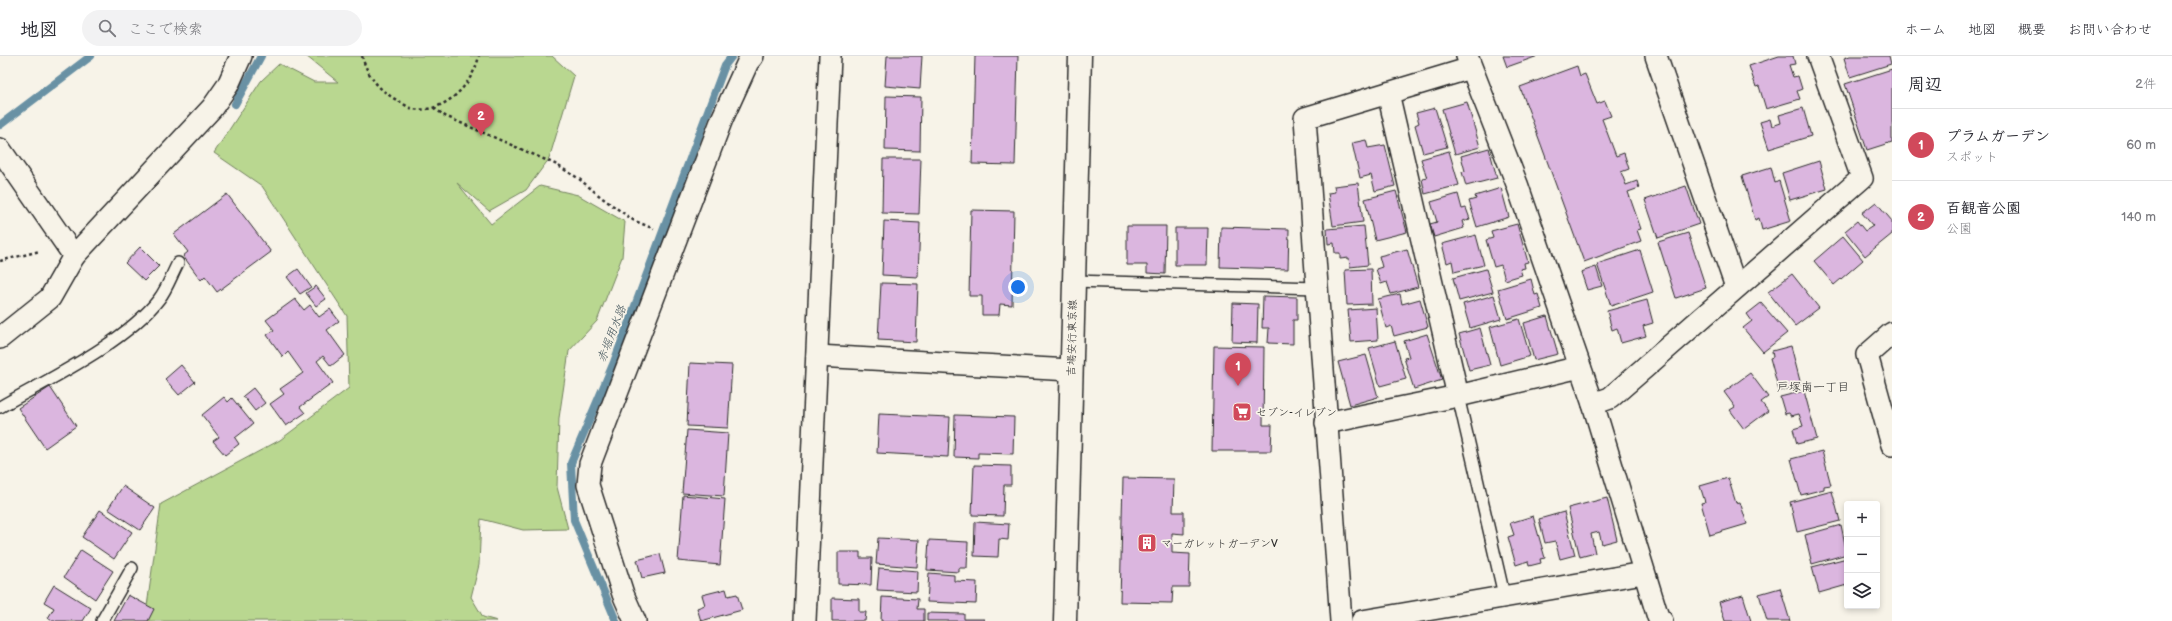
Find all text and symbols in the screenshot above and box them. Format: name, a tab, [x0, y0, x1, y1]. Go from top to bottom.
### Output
search box	[82, 10, 362, 46]
icon: search	[96, 17, 118, 39]
text: 地図	[20, 19, 58, 42]
text: ここで検索	[128, 20, 203, 39]
text: ホーム	[1905, 21, 1946, 38]
text: 地図	[1968, 21, 1996, 38]
text: 概要	[2018, 21, 2046, 38]
text: お問い合わせ	[2068, 21, 2152, 38]
text: 周辺	[1908, 75, 1942, 95]
text: 2件	[2135, 76, 2156, 92]
pin: 2	[468, 103, 494, 136]
text: プラムガーデン	[1946, 127, 2050, 146]
text: 1	[1918, 137, 1924, 153]
text: 60 m	[2126, 137, 2156, 153]
text: スポット	[1946, 149, 1998, 165]
text: 百観音公園	[1946, 199, 2021, 218]
text: 2	[1917, 209, 1925, 225]
text: 140 m	[2121, 209, 2156, 225]
text: 公園	[1946, 221, 1972, 237]
your location	[1008, 277, 1028, 297]
street label: 吉場安行東京線	[1065, 299, 1079, 377]
water label: 赤堀用水路	[594, 302, 630, 365]
pin: 1	[1225, 353, 1251, 386]
district label: 戸塚南一丁目	[1777, 380, 1849, 395]
supermarket icon: セブン-イレブン	[1231, 401, 1253, 423]
place label: セブン-イレブン	[1256, 406, 1337, 419]
map controls	[1844, 501, 1880, 609]
button: +	[1844, 501, 1880, 537]
building icon: マーガレットガーデンV	[1136, 532, 1158, 554]
place label: マーガレットガーデンV	[1161, 537, 1278, 550]
button: −	[1844, 537, 1880, 573]
button: layers	[1844, 573, 1880, 609]

